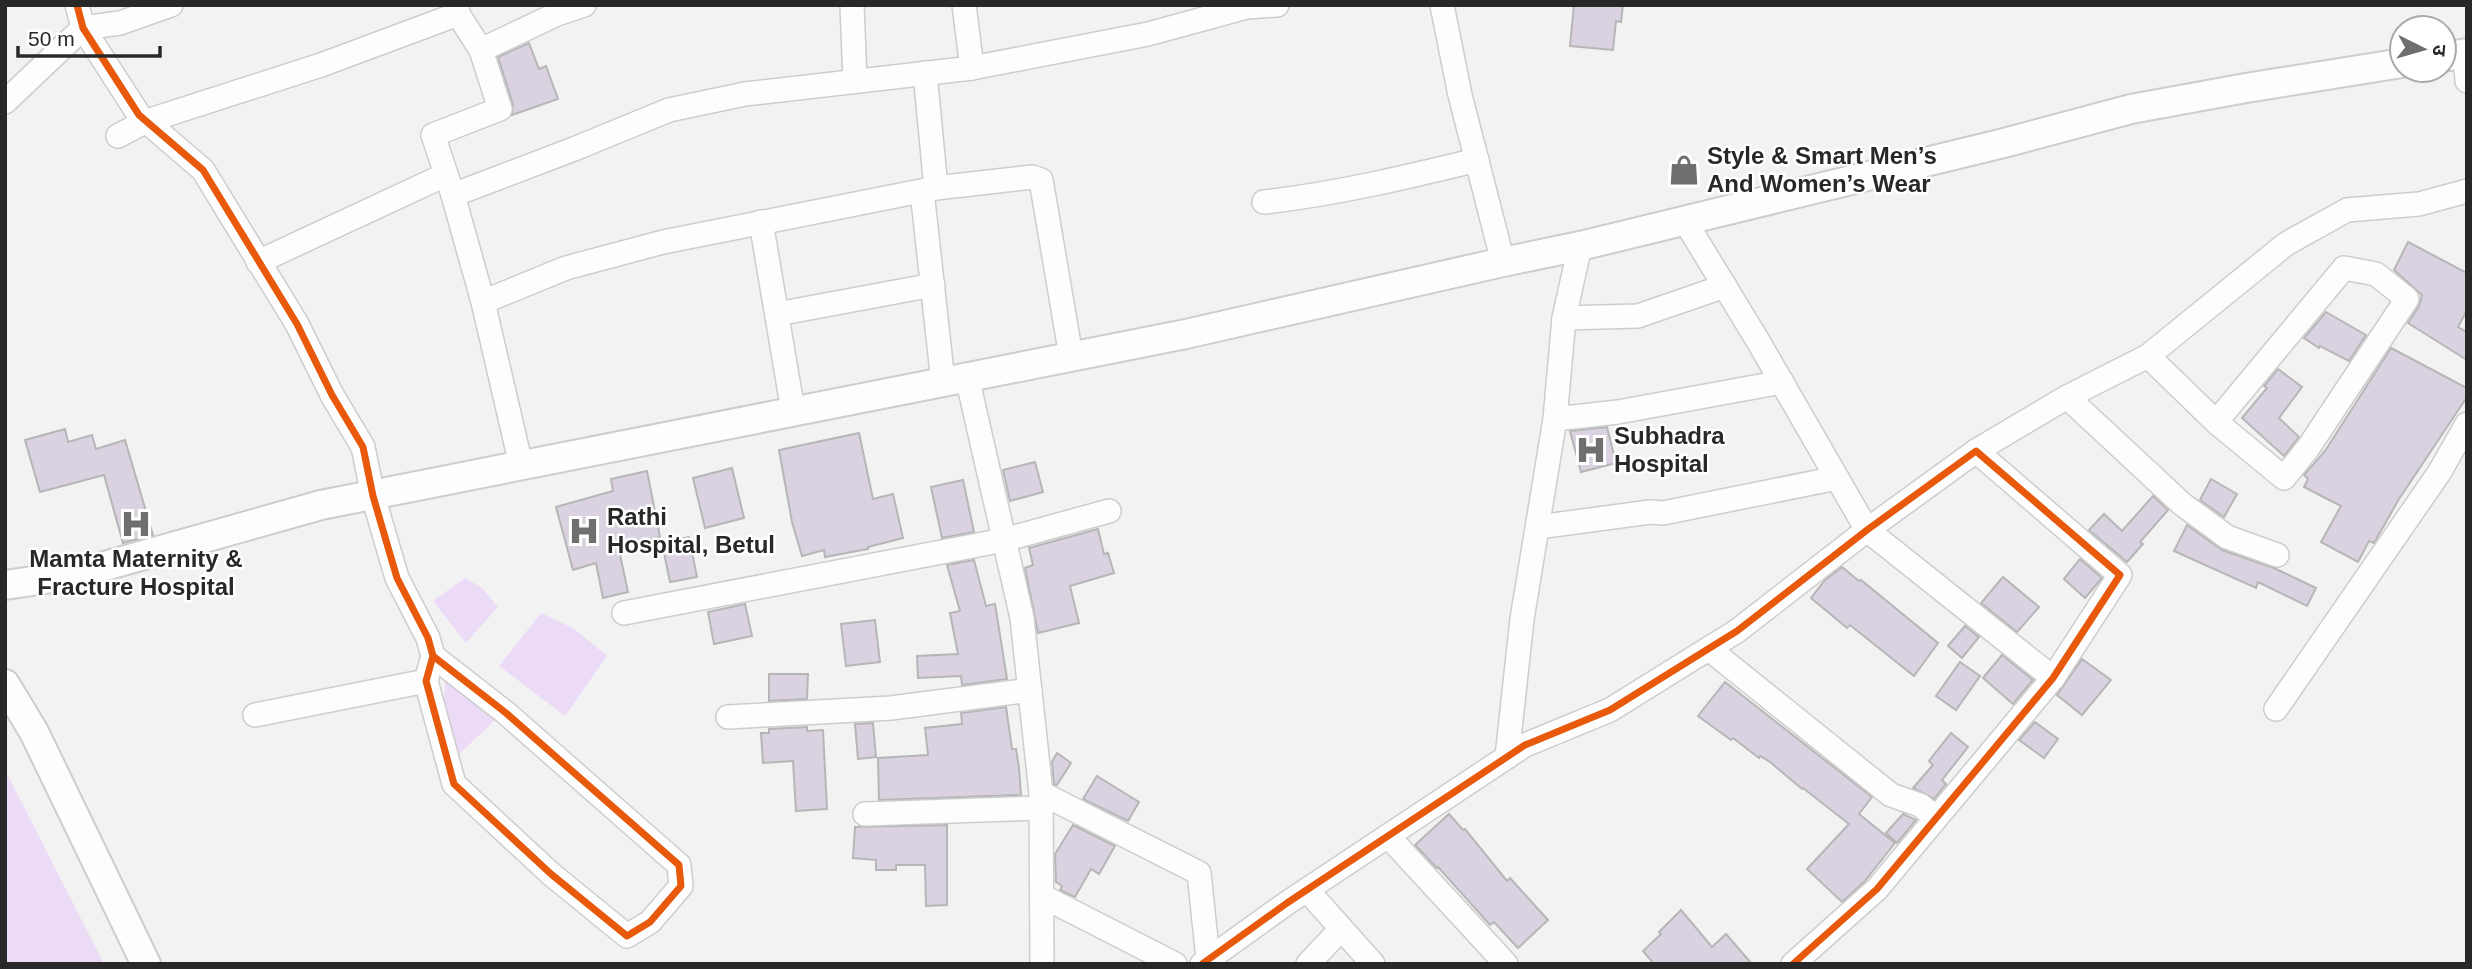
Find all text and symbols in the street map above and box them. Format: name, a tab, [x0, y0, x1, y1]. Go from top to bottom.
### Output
scale bar	[18, 14, 159, 58]
north arrow	[2388, 14, 2458, 84]
text: 50 m	[28, 27, 75, 50]
text: उ	[2428, 44, 2450, 58]
place label: Style & Smart Men’s And Women’s Wear	[1707, 142, 1937, 197]
shop icon: Style & Smart Men’s And Women’s Wear	[1667, 153, 1701, 187]
place label: Subhadra Hospital	[1614, 422, 1725, 477]
hospital icon: Subhadra Hospital	[1574, 433, 1608, 467]
place label: Rathi Hospital, Betul	[607, 503, 775, 558]
hospital icon: Mamta Maternity & Fracture Hospital	[119, 507, 153, 541]
hospital icon: Rathi Hospital, Betul	[567, 514, 601, 548]
place label: Mamta Maternity & Fracture Hospital	[29, 545, 243, 600]

